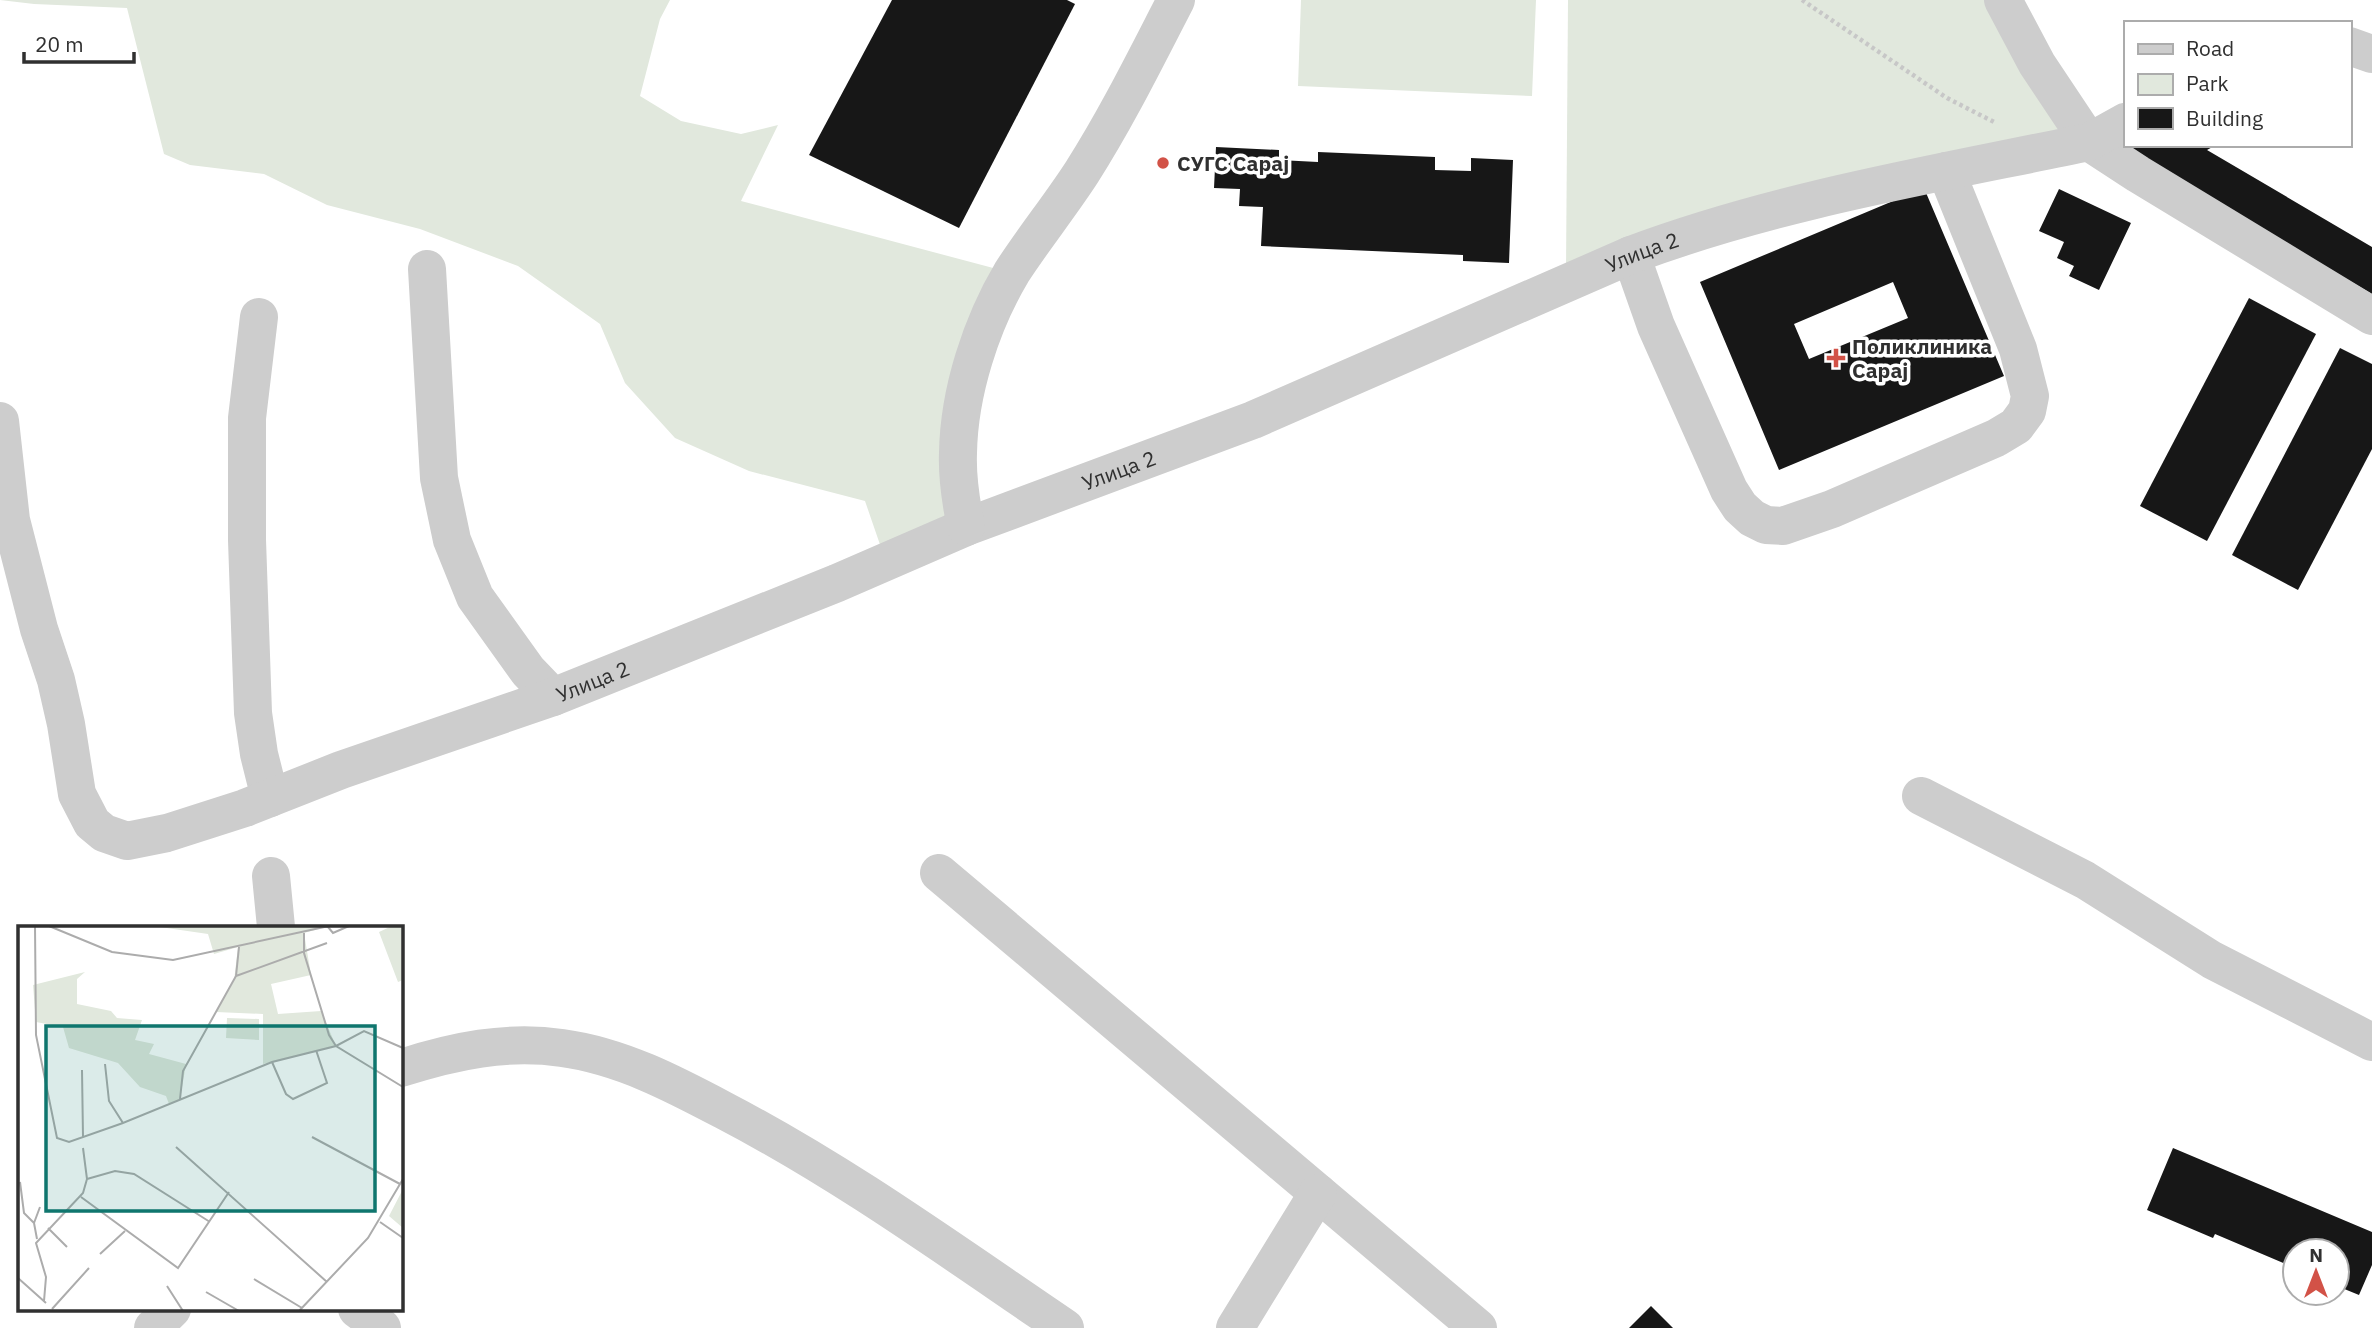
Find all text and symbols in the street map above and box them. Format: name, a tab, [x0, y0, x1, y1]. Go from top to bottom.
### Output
scale bar	[24, 21, 135, 65]
legend	[2124, 21, 2351, 147]
text: 20 m	[35, 30, 84, 58]
text: Road	[2186, 34, 2234, 62]
text: Park	[2186, 69, 2229, 97]
text: Building	[2186, 104, 2263, 132]
place label: СУГС Сарај	[1177, 149, 1289, 177]
marker: СУГС Сарај	[1155, 155, 1171, 171]
street label: Улица 2	[1601, 225, 1682, 279]
place label: Поликлиника Сарај	[1852, 332, 1992, 384]
marker: Поликлиника Сарај	[1826, 348, 1846, 368]
street label: Улица 2	[1078, 443, 1160, 497]
street label: Улица 2	[552, 654, 634, 708]
inset map	[18, 926, 402, 1310]
north arrow	[2281, 1237, 2351, 1307]
text: N	[2309, 1243, 2323, 1267]

